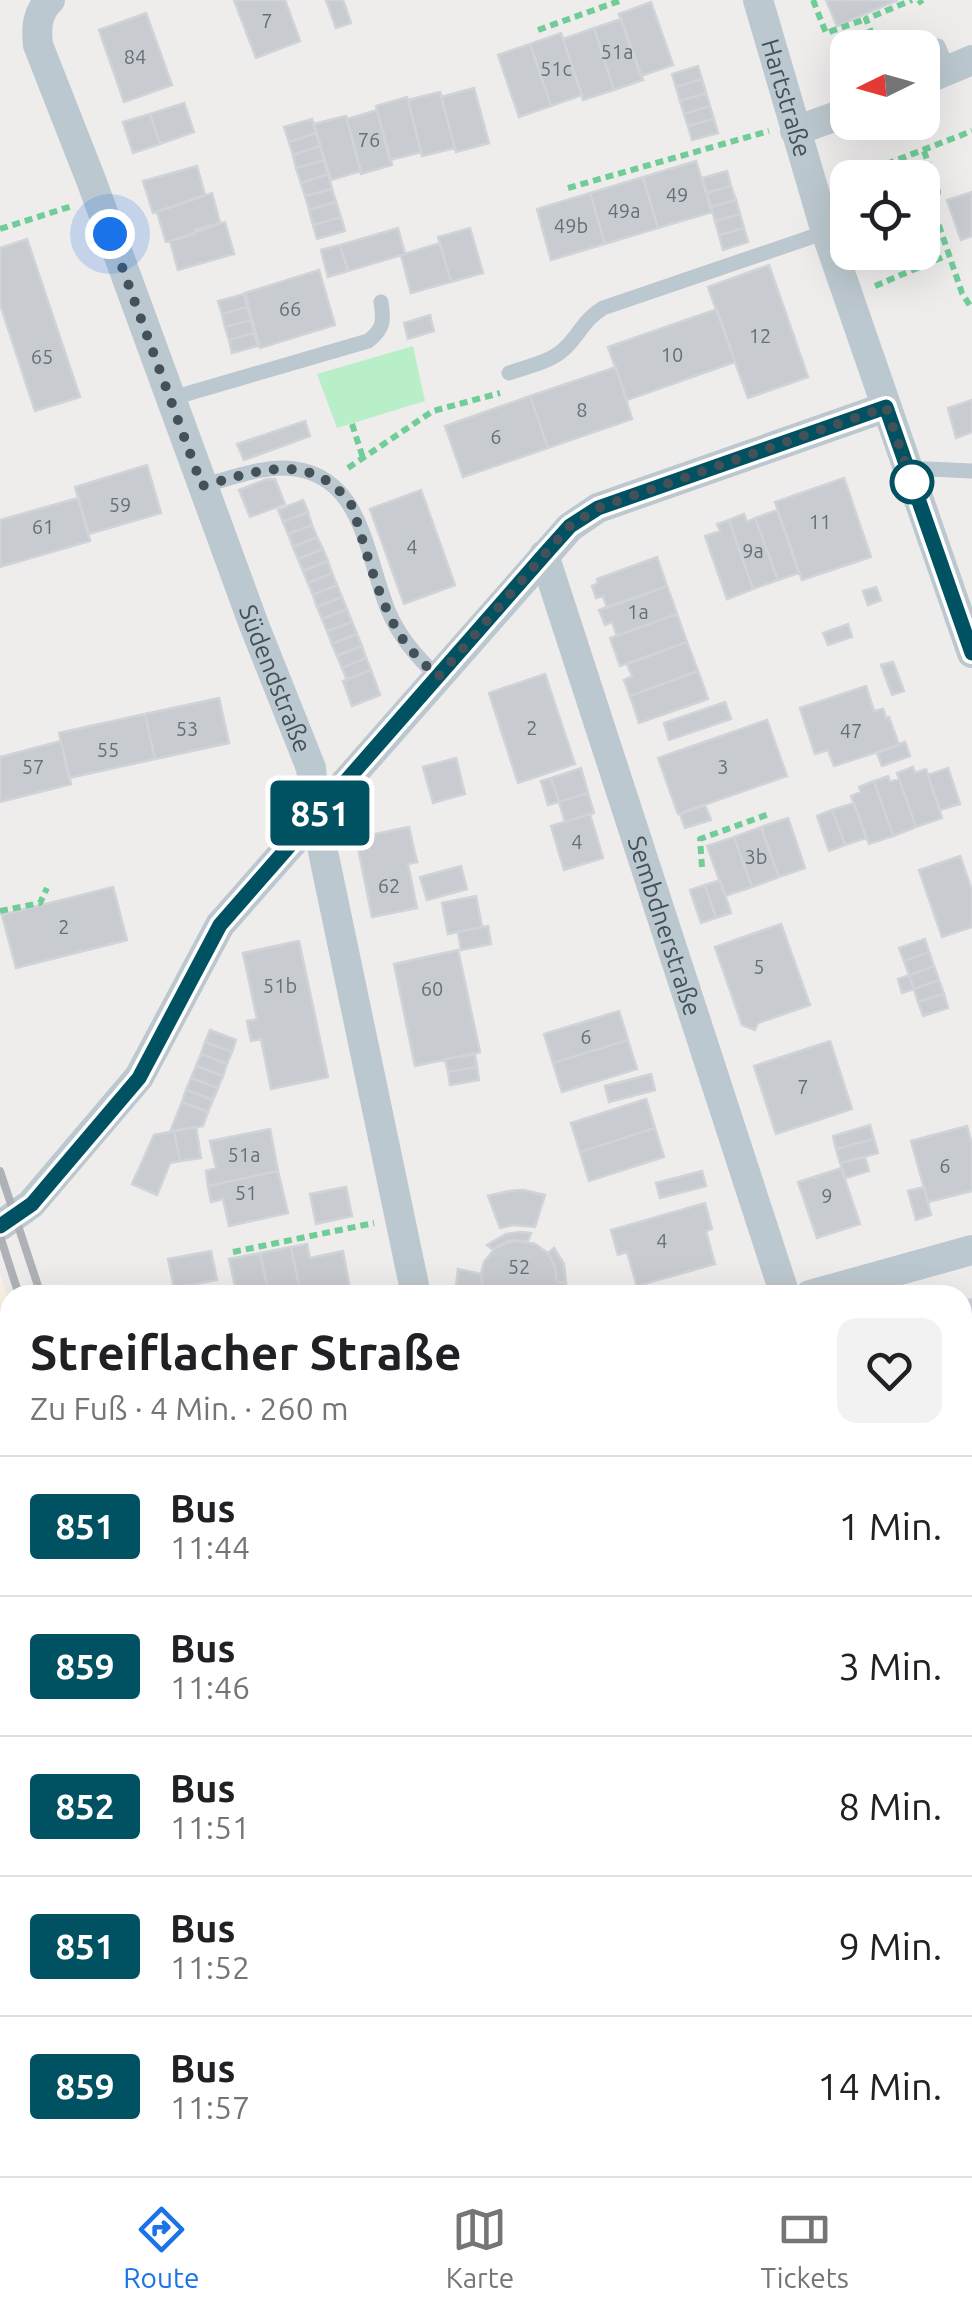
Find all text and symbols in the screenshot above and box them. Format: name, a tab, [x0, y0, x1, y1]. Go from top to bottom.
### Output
house number: 7	[261, 9, 273, 32]
north arrow	[830, 30, 940, 140]
map controls	[830, 30, 940, 270]
street label: Hartstraße	[756, 36, 817, 160]
house number: 51a	[601, 40, 633, 63]
house number: 84	[124, 45, 146, 68]
house number: 51c	[540, 57, 572, 80]
house number: 76	[358, 128, 380, 151]
button: locate	[830, 160, 940, 270]
house number: 49	[666, 183, 688, 206]
house number: 49a	[608, 199, 640, 222]
your location	[85, 209, 135, 259]
house number: 49b	[554, 214, 588, 237]
house number: 66	[279, 297, 301, 320]
house number: 12	[749, 324, 771, 347]
house number: 10	[661, 343, 683, 366]
house number: 65	[31, 345, 53, 368]
house number: 8	[576, 398, 588, 421]
house number: 6	[490, 425, 502, 448]
unlabelled marker	[891, 461, 933, 503]
house number: 59	[109, 493, 131, 516]
house number: 11	[809, 510, 831, 533]
house number: 61	[32, 515, 54, 538]
house number: 4	[406, 535, 418, 558]
house number: 9a	[742, 539, 764, 562]
house number: 1a	[627, 600, 649, 623]
street label: Südendstraße	[234, 601, 317, 756]
house number: 2	[526, 716, 538, 739]
house number: 53	[176, 717, 198, 740]
house number: 47	[840, 719, 862, 742]
house number: 55	[97, 738, 119, 761]
house number: 57	[22, 755, 44, 778]
house number: 3	[717, 755, 729, 778]
line badge: 851	[262, 780, 378, 846]
text: 851	[290, 793, 350, 833]
house number: 4	[571, 830, 583, 853]
street label: Sembdnerstraße	[622, 832, 707, 1019]
house number: 3b	[745, 845, 767, 868]
house number: 62	[378, 874, 400, 897]
house number: 2	[58, 915, 70, 938]
house number: 5	[753, 955, 765, 978]
house number: 51b	[263, 974, 297, 997]
house number: 60	[421, 977, 443, 1000]
house number: 6	[580, 1025, 592, 1048]
house number: 7	[797, 1075, 809, 1098]
house number: 51a	[228, 1143, 260, 1166]
house number: 6	[939, 1154, 951, 1177]
house number: 51	[235, 1181, 257, 1204]
house number: 9	[821, 1184, 833, 1207]
house number: 4	[656, 1229, 668, 1252]
house number: 52	[508, 1255, 530, 1278]
button: heart	[837, 1318, 942, 1423]
text: Streiflacher Straße	[30, 1325, 462, 1379]
text: Zu Fuß · 4 Min. · 260 m	[30, 1390, 349, 1426]
text: Bus	[170, 1487, 235, 1529]
text: 1 Min.	[839, 1505, 942, 1547]
text: 851	[55, 1506, 115, 1546]
text: 11:44	[170, 1529, 250, 1565]
text: Bus	[170, 1627, 235, 1669]
text: 3 Min.	[839, 1645, 942, 1687]
text: 859	[55, 1646, 115, 1686]
text: 11:46	[170, 1669, 250, 1705]
text: Bus	[170, 1767, 235, 1809]
text: 8 Min.	[839, 1785, 942, 1827]
text: 852	[55, 1786, 115, 1826]
text: 11:51	[170, 1809, 250, 1845]
text: Bus	[170, 1907, 235, 1949]
text: 9 Min.	[839, 1925, 942, 1967]
text: 851	[55, 1926, 115, 1966]
text: 11:52	[170, 1949, 250, 1985]
text: Bus	[170, 2047, 235, 2089]
text: 14 Min.	[817, 2065, 942, 2107]
text: 859	[55, 2066, 115, 2106]
text: 11:57	[170, 2089, 250, 2125]
tab: Route	[123, 2202, 199, 2293]
tab: Karte	[446, 2202, 514, 2293]
tab: Tickets	[761, 2202, 849, 2293]

